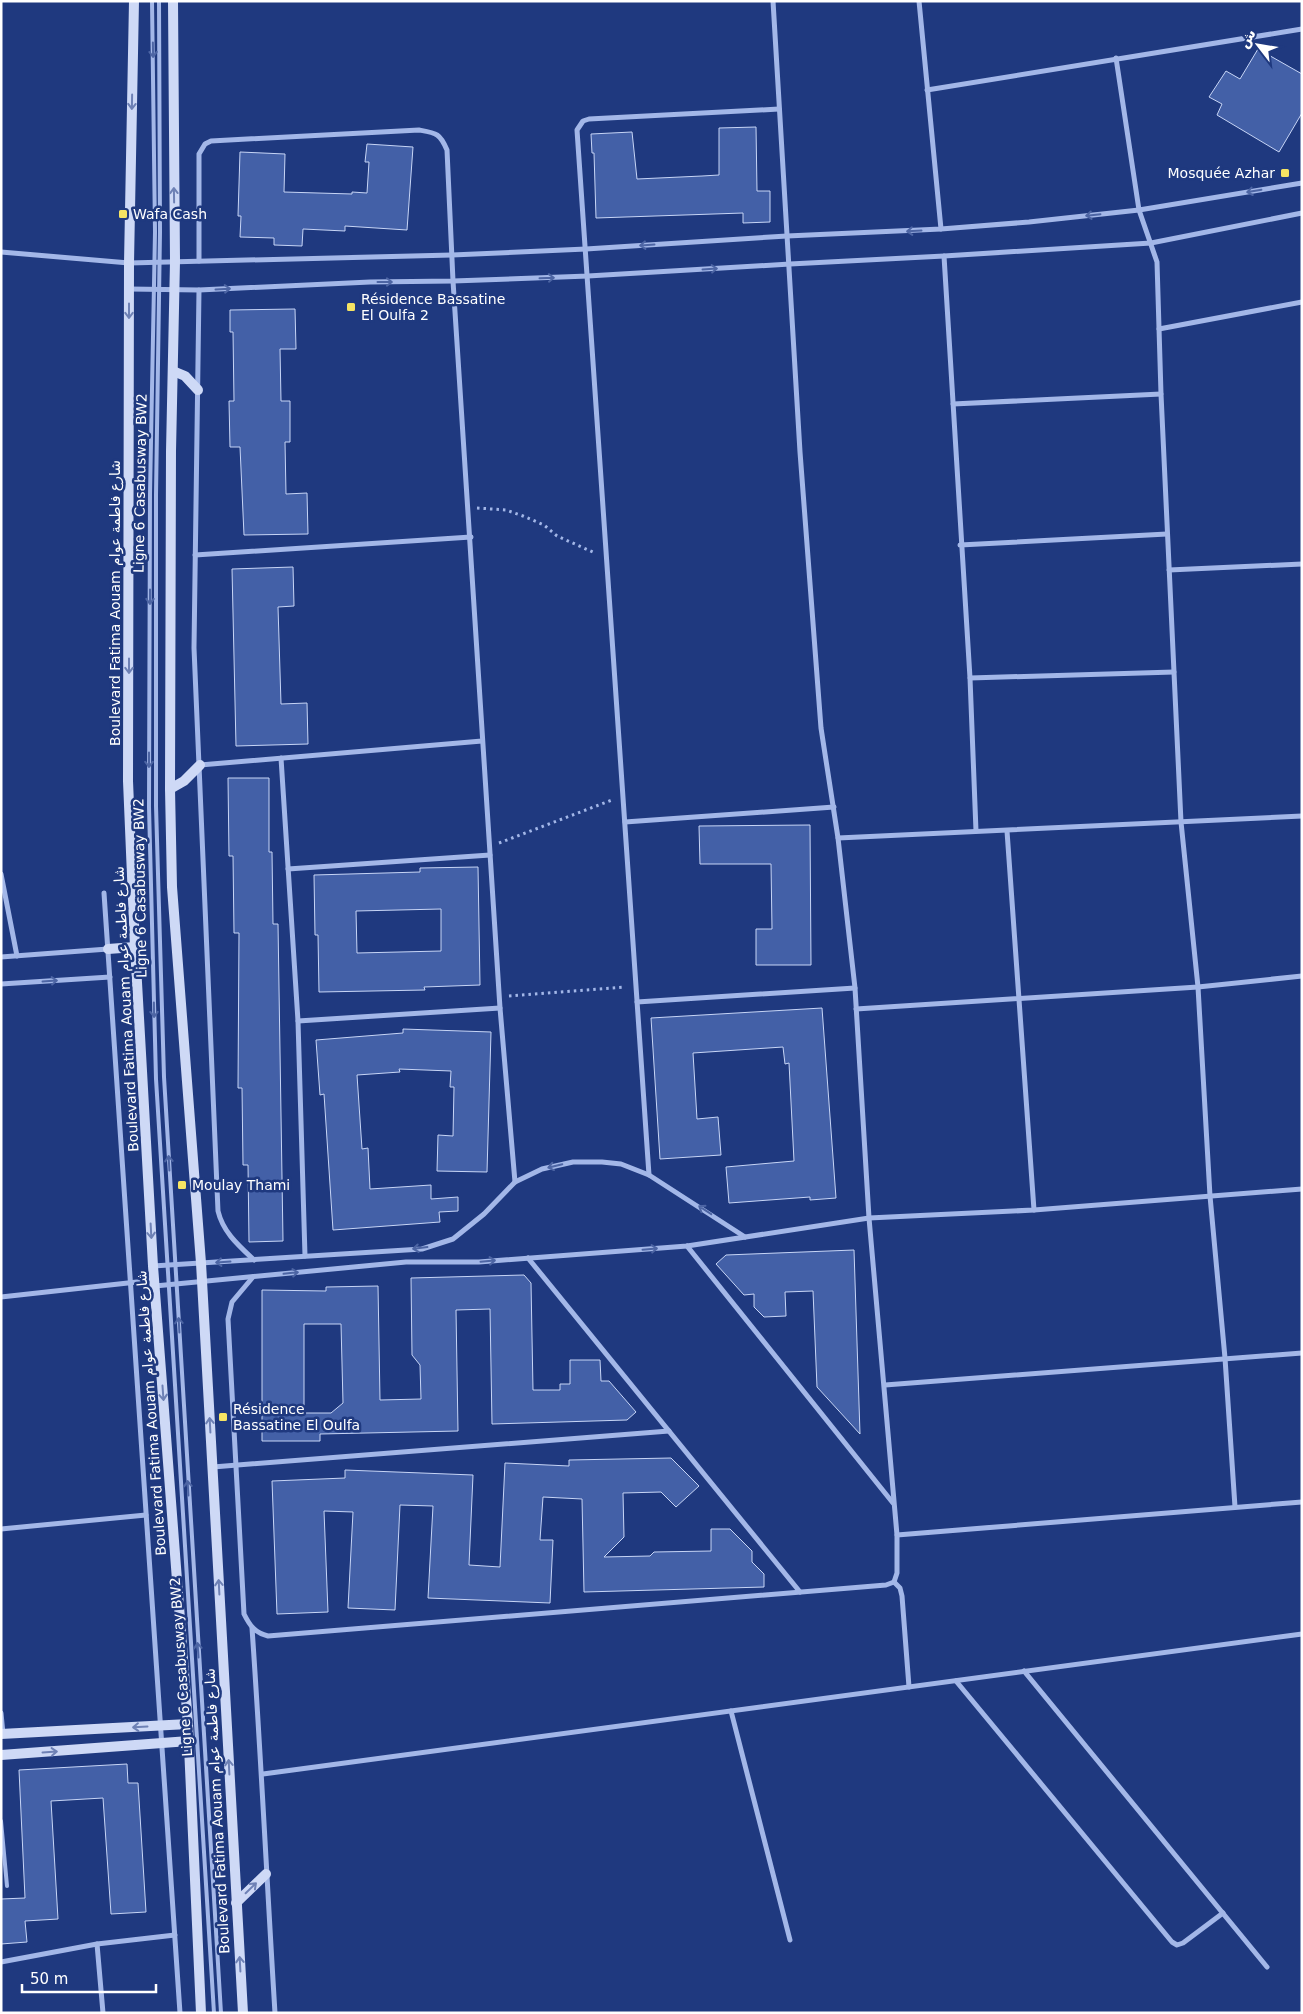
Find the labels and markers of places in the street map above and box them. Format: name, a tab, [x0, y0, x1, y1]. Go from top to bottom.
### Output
place label: Mosquée Azhar	[1167, 165, 1275, 181]
marker: Mosquée Azhar	[1279, 167, 1291, 179]
place label: Wafa Cash	[133, 206, 207, 222]
marker: Wafa Cash	[117, 208, 129, 220]
place label: Résidence Bassatine El Oulfa 2	[361, 291, 505, 323]
marker: Résidence Bassatine El Oulfa 2	[345, 301, 357, 313]
place label: Moulay Thami	[192, 1177, 290, 1193]
marker: Moulay Thami	[176, 1179, 188, 1191]
place label: Résidence Bassatine El Oulfa	[233, 1401, 360, 1433]
marker: Résidence Bassatine El Oulfa	[217, 1411, 229, 1423]

